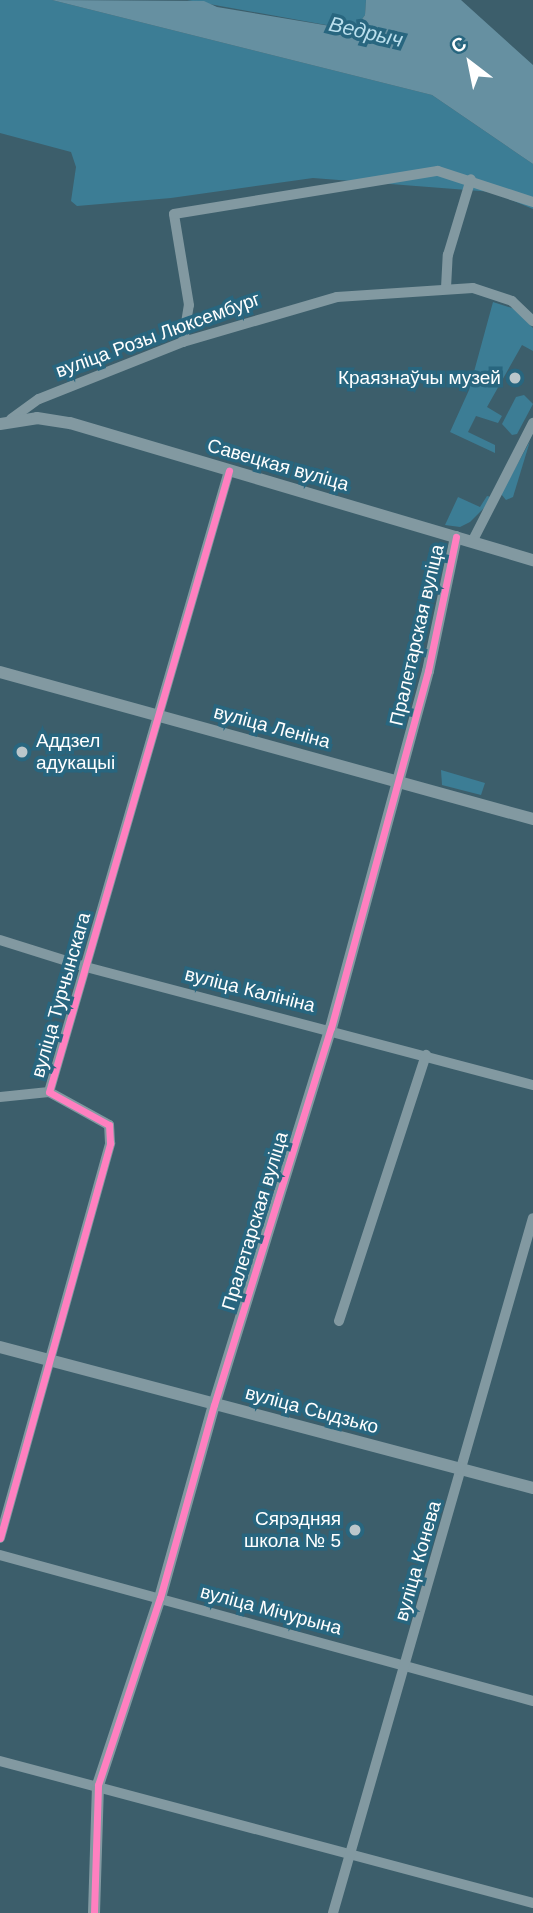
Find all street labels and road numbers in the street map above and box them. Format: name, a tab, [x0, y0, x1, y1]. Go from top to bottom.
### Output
street label: вуліца Розы Люксембург	[53, 287, 263, 383]
street label: Савецкая вуліца	[205, 434, 351, 496]
street label: Пралетарская вуліца	[385, 542, 449, 728]
street label: вуліца Леніна	[211, 701, 333, 753]
street label: вуліца Турчынскага	[27, 910, 95, 1080]
street label: вуліца Калініна	[182, 963, 318, 1017]
street label: Пралетарская вуліца	[217, 1129, 293, 1313]
street label: вуліца Сыдзько	[243, 1381, 381, 1439]
street label: вуліца Конева	[390, 1498, 446, 1624]
street label: вуліца Мічурына	[198, 1580, 344, 1640]

